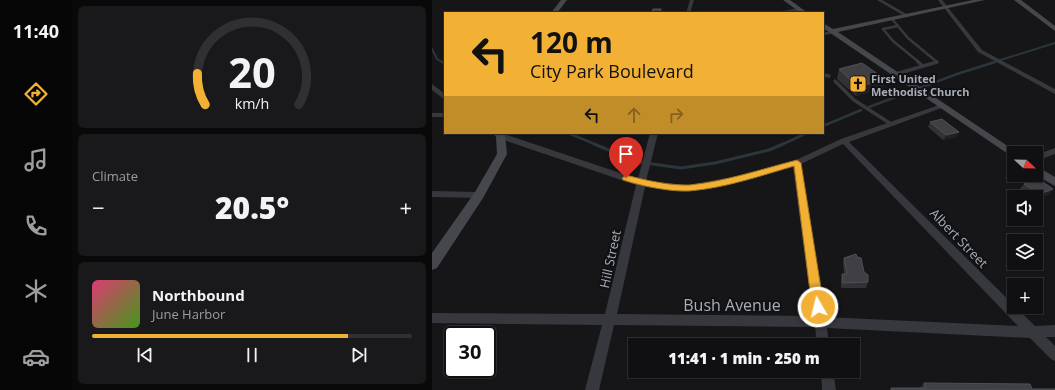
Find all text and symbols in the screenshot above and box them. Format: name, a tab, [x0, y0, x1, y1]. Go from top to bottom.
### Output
text: 11:40	[13, 19, 59, 43]
text: 120 m	[530, 23, 613, 61]
icon: left	[464, 28, 516, 80]
text: 20	[228, 44, 276, 100]
text: City Park Boulevard	[530, 59, 694, 83]
place label: First United Methodist Church	[871, 71, 969, 99]
church icon: First United Methodist Church	[848, 74, 868, 94]
icon: directions	[22, 80, 50, 108]
text: km/h	[235, 94, 269, 113]
icon: left	[581, 104, 603, 126]
icon: ahead	[623, 104, 645, 126]
icon: right	[665, 104, 687, 126]
pin	[609, 137, 643, 178]
icon: arrive	[615, 143, 637, 165]
icon: music	[22, 146, 50, 174]
north arrow	[1007, 146, 1043, 182]
map controls	[1007, 146, 1043, 314]
text: Climate	[92, 167, 138, 185]
text: 20.5°	[215, 187, 289, 228]
button: sound	[1007, 190, 1043, 226]
text: −	[92, 192, 105, 222]
text: +	[399, 192, 412, 222]
street label: Albert Street	[926, 204, 992, 272]
icon: phone	[22, 212, 50, 240]
street label: Hill Street	[595, 228, 625, 290]
button: layers	[1007, 234, 1043, 270]
icon: climate	[22, 277, 50, 305]
button: +	[1007, 278, 1043, 314]
text: Northbound	[152, 285, 245, 305]
position arrow	[797, 286, 839, 328]
street label: Bush Avenue	[683, 294, 781, 316]
text: June Harbor	[152, 305, 225, 323]
speed limit sign: 30	[444, 326, 496, 378]
icon: car	[22, 343, 50, 371]
icon: previous	[134, 344, 156, 366]
icon: pause	[241, 344, 263, 366]
icon: next	[348, 344, 370, 366]
text: 11:41 · 1 min · 250 m	[668, 348, 820, 368]

